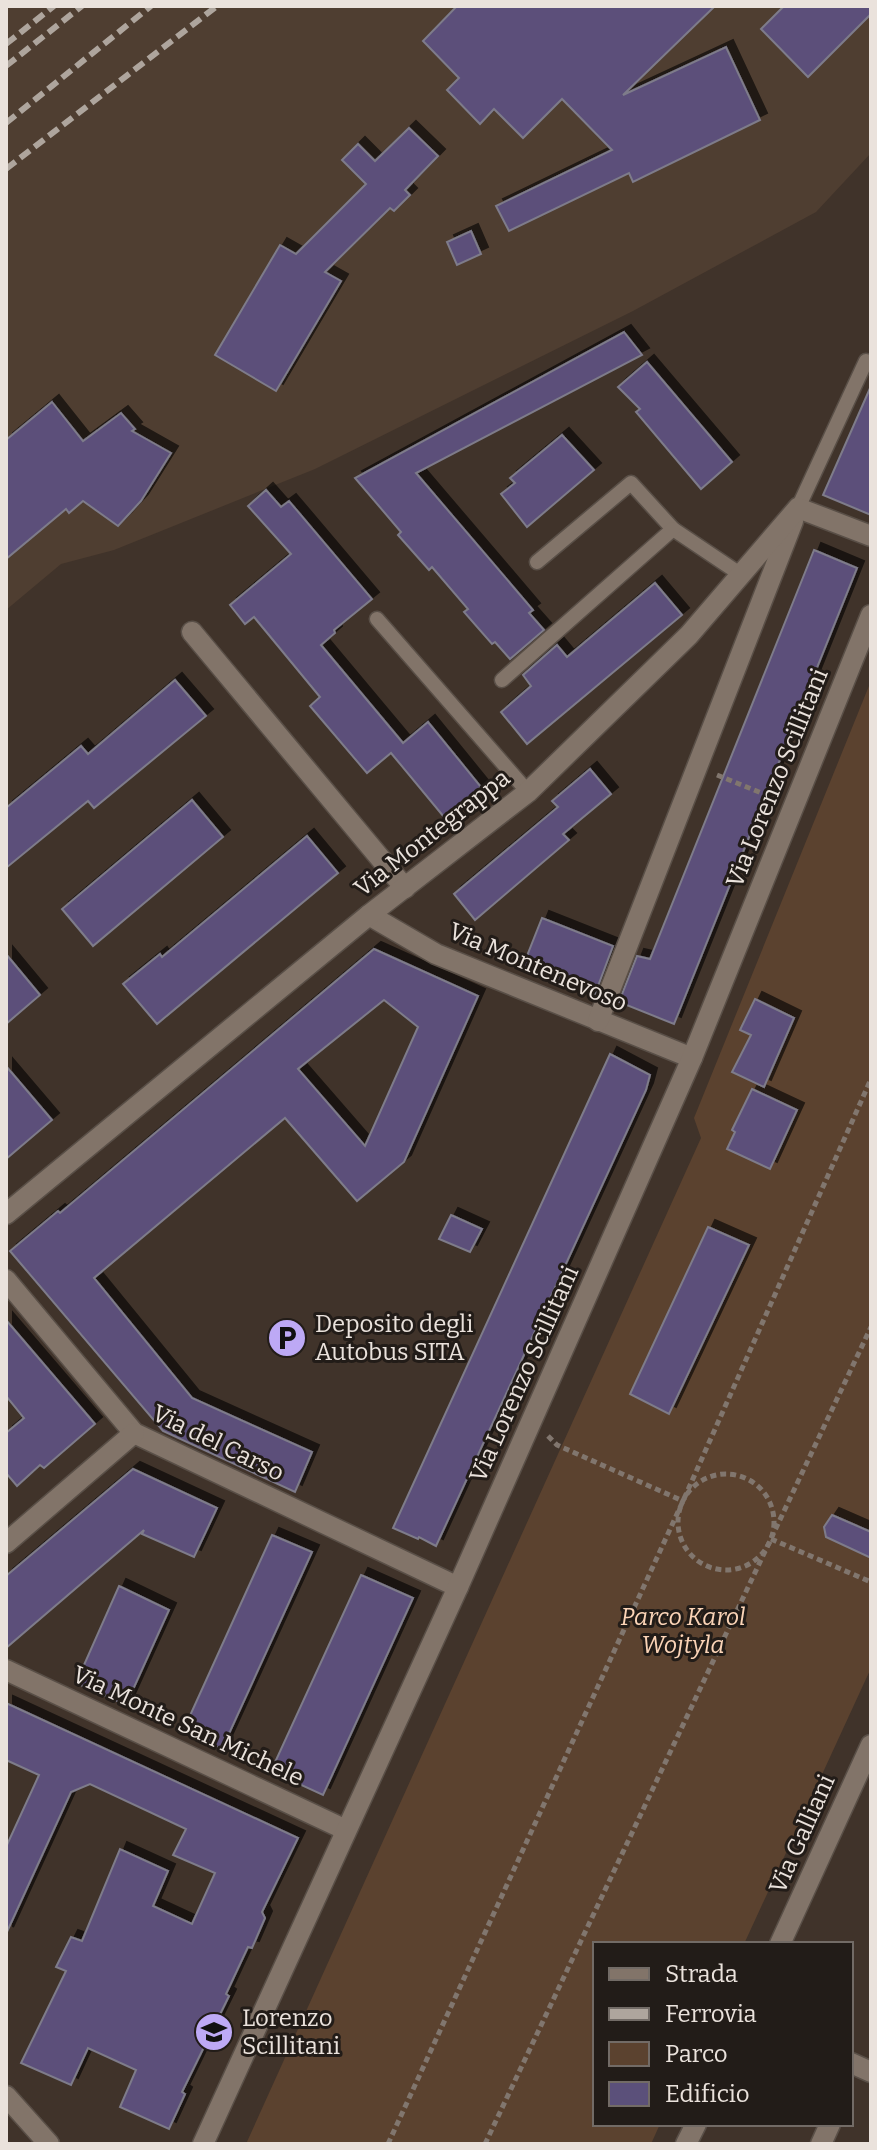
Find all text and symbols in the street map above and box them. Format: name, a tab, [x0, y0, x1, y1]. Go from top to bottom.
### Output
street label: Via Lorenzo Scillitani	[720, 664, 834, 892]
street label: Via Montegrappa	[349, 764, 515, 902]
street label: Via Montenevoso	[445, 917, 631, 1017]
street label: Via Lorenzo Scillitani	[464, 1262, 584, 1486]
place label: Deposito degli Autobus SITA	[315, 1310, 473, 1366]
parking icon: Deposito degli Autobus SITA	[266, 1317, 308, 1359]
street label: Via del Carso	[148, 1399, 288, 1487]
park label: Parco Karol Wojtyla	[620, 1603, 746, 1659]
street label: Via Monte San Michele	[68, 1660, 308, 1792]
street label: Via Galliani	[763, 1770, 841, 1898]
legend	[593, 1942, 853, 2126]
text: Strada	[665, 1960, 738, 1988]
text: Ferrovia	[665, 2000, 757, 2028]
place label: Lorenzo Scillitani	[242, 2004, 340, 2060]
school or university icon: Lorenzo Scillitani	[193, 2011, 235, 2053]
text: Parco	[665, 2040, 728, 2068]
text: Edificio	[665, 2080, 750, 2108]

